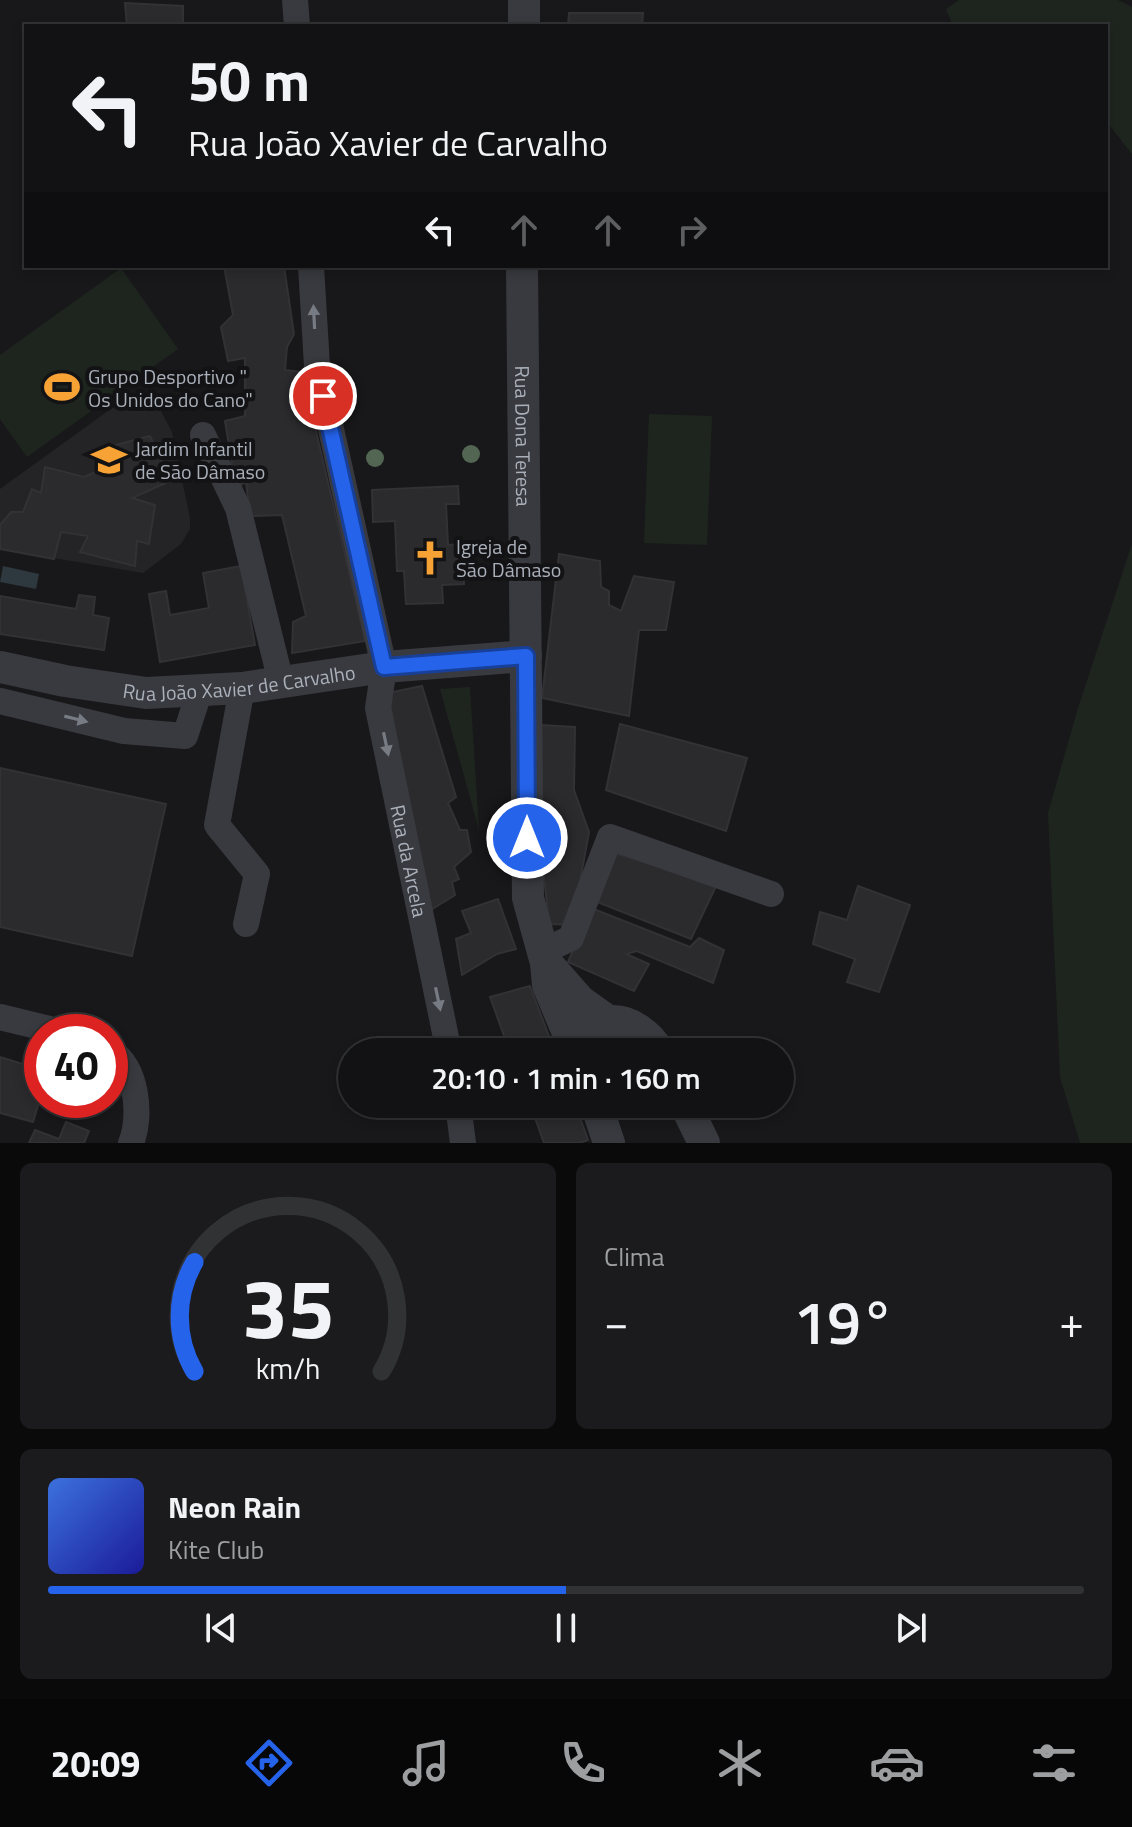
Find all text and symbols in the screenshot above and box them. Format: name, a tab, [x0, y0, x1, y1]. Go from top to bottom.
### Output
text: 50 m	[188, 38, 310, 123]
icon: left	[56, 56, 160, 160]
text: Rua João Xavier de Carvalho	[188, 115, 608, 170]
icon: left	[418, 208, 462, 252]
icon: ahead	[502, 208, 546, 252]
icon: ahead	[586, 208, 630, 252]
icon: right	[670, 208, 714, 252]
one-way arrow	[307, 304, 320, 329]
place label: Grupo Desportivo " Os Unidos do Cano"	[88, 361, 253, 415]
pin	[289, 362, 357, 430]
street label: Rua Dona Teresa	[507, 365, 540, 507]
sports icon: Grupo Desportivo " Os Unidos do Cano"	[43, 368, 81, 406]
icon: arrive	[301, 374, 345, 418]
place label: Jardim Infantil de São Dâmaso	[135, 433, 265, 487]
school or university icon: Jardim Infantil de São Dâmaso	[90, 441, 128, 479]
place label: Igreja de São Dâmaso	[456, 531, 561, 585]
church icon: Igreja de São Dâmaso	[411, 539, 449, 577]
street label: Rua João Xavier de Carvalho	[121, 656, 357, 708]
one-way arrow	[63, 713, 88, 726]
one-way arrow	[380, 732, 393, 757]
position arrow	[485, 796, 569, 880]
street label: Rua da Arcela	[383, 802, 436, 920]
one-way arrow	[432, 986, 445, 1011]
speed limit sign: 40	[24, 1014, 128, 1118]
text: 20:10 · 1 min · 160 m	[431, 1055, 701, 1101]
text: Clima	[604, 1237, 665, 1276]
text: 35	[241, 1244, 335, 1370]
text: 19°	[794, 1276, 894, 1367]
text: −	[604, 1288, 629, 1355]
text: +	[1059, 1288, 1084, 1355]
text: km/h	[256, 1347, 320, 1390]
text: Neon Rain	[168, 1484, 301, 1530]
text: Kite Club	[168, 1530, 264, 1569]
icon: previous	[199, 1606, 243, 1650]
icon: pause	[544, 1606, 588, 1650]
icon: next	[889, 1606, 933, 1650]
icon: directions	[241, 1735, 297, 1791]
icon: music	[398, 1735, 454, 1791]
icon: phone	[555, 1735, 611, 1791]
icon: climate	[712, 1735, 768, 1791]
icon: car	[869, 1735, 925, 1791]
icon: filters	[1026, 1735, 1082, 1791]
text: 20:09	[50, 1736, 140, 1791]

